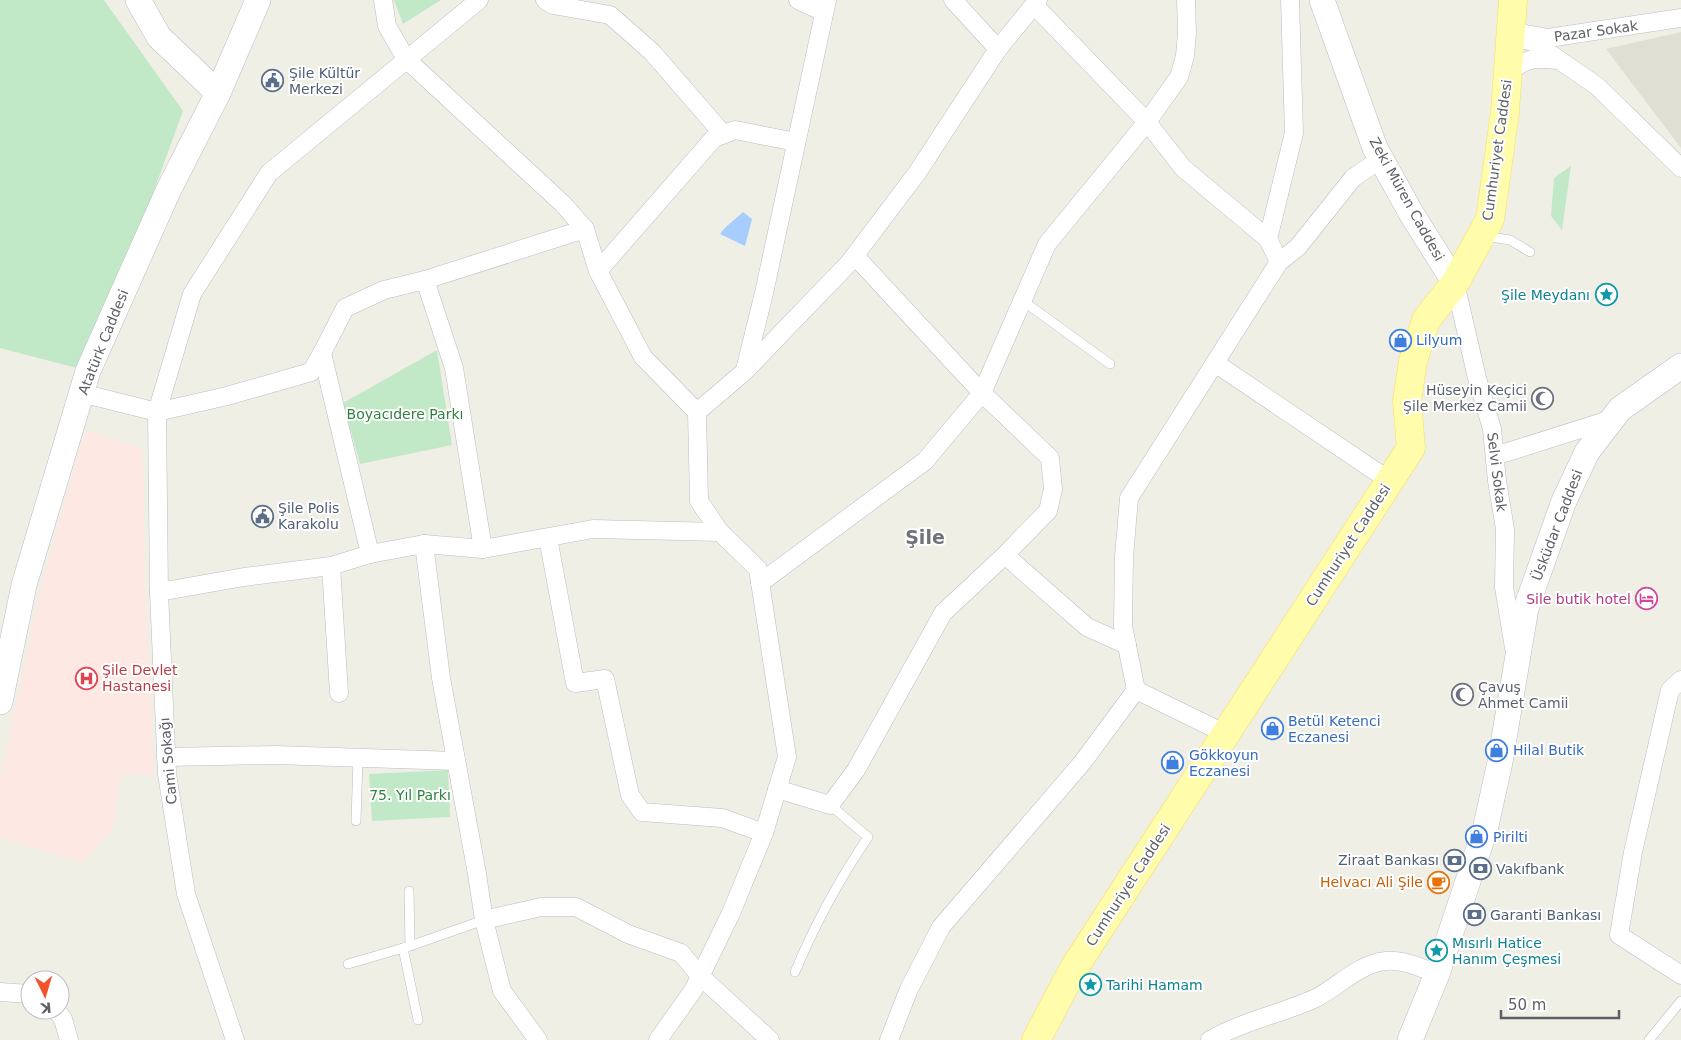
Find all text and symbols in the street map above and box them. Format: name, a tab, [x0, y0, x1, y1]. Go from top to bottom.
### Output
street label: Pazar Sokak	[1553, 17, 1640, 45]
place label: Şile Kültür Merkezi	[289, 65, 360, 97]
public building icon: Şile Kültür Merkezi	[261, 69, 285, 93]
street label: Cumhuriyet Caddesi	[1479, 78, 1515, 222]
street label: Zeki Müren Caddesi	[1366, 134, 1448, 264]
place icon: Şile Meydanı	[1594, 283, 1618, 307]
street label: Atatürk Caddesi	[75, 287, 131, 397]
place label: Şile Meydanı	[1501, 287, 1590, 303]
shop icon: Lilyum	[1388, 328, 1412, 352]
place label: Lilyum	[1416, 332, 1462, 348]
place label: Hüseyin Keçici Şile Merkez Camii	[1403, 382, 1527, 414]
mosque icon: Hüseyin Keçici Şile Merkez Camii	[1531, 386, 1555, 410]
park label: Boyacıdere Parkı	[347, 406, 463, 422]
street label: Selvi Sokak	[1484, 431, 1510, 514]
street label: Üsküdar Caddesi	[1528, 467, 1586, 583]
street label: Cumhuriyet Caddesi	[1302, 481, 1394, 609]
place label: Şile Polis Karakolu	[278, 500, 339, 532]
public building icon: Şile Polis Karakolu	[250, 504, 274, 528]
district label: Şile	[905, 526, 945, 548]
hotel icon: Sile butik hotel	[1635, 587, 1659, 611]
place label: Sile butik hotel	[1526, 591, 1631, 607]
place label: Şile Devlet Hastanesi	[102, 662, 178, 694]
hospital icon: Şile Devlet Hastanesi	[74, 666, 98, 690]
place label: Çavuş Ahmet Camii	[1478, 679, 1568, 711]
mosque icon: Çavuş Ahmet Camii	[1450, 683, 1474, 707]
place label: Betül Ketenci Eczanesi	[1288, 713, 1381, 745]
street label: Cami Sokağı	[156, 717, 180, 805]
shop icon: Betül Ketenci Eczanesi	[1260, 717, 1284, 741]
shop icon: Hilal Butik	[1485, 738, 1509, 762]
place label: Hilal Butik	[1513, 742, 1585, 758]
place label: Gökkoyun Eczanesi	[1189, 747, 1259, 779]
shop icon: Gökkoyun Eczanesi	[1161, 751, 1185, 775]
park label: 75. Yıl Parkı	[369, 787, 451, 803]
street label: Cumhuriyet Caddesi	[1082, 821, 1174, 949]
shop icon: Pirilti	[1465, 825, 1489, 849]
place label: Pirilti	[1493, 829, 1528, 845]
bank icon: Ziraat Bankası	[1443, 848, 1467, 872]
place label: Ziraat Bankası	[1338, 852, 1439, 868]
bank icon: Vakıfbank	[1468, 857, 1492, 881]
place label: Vakıfbank	[1496, 861, 1565, 877]
cafe icon: Helvacı Ali Şile	[1427, 870, 1451, 894]
place label: Helvacı Ali Şile	[1320, 874, 1423, 890]
bank icon: Garanti Bankası	[1462, 903, 1486, 927]
place label: Garanti Bankası	[1490, 907, 1601, 923]
place label: Mısırlı Hatice Hanım Çeşmesi	[1452, 935, 1561, 967]
place icon: Mısırlı Hatice Hanım Çeşmesi	[1424, 939, 1448, 963]
north arrow	[20, 970, 70, 1020]
place icon: Tarihi Hamam	[1078, 973, 1102, 997]
place label: Tarihi Hamam	[1105, 977, 1203, 993]
scale bar	[1501, 988, 1618, 1020]
text: 50 m	[1508, 996, 1546, 1014]
text: K	[39, 1000, 52, 1016]

